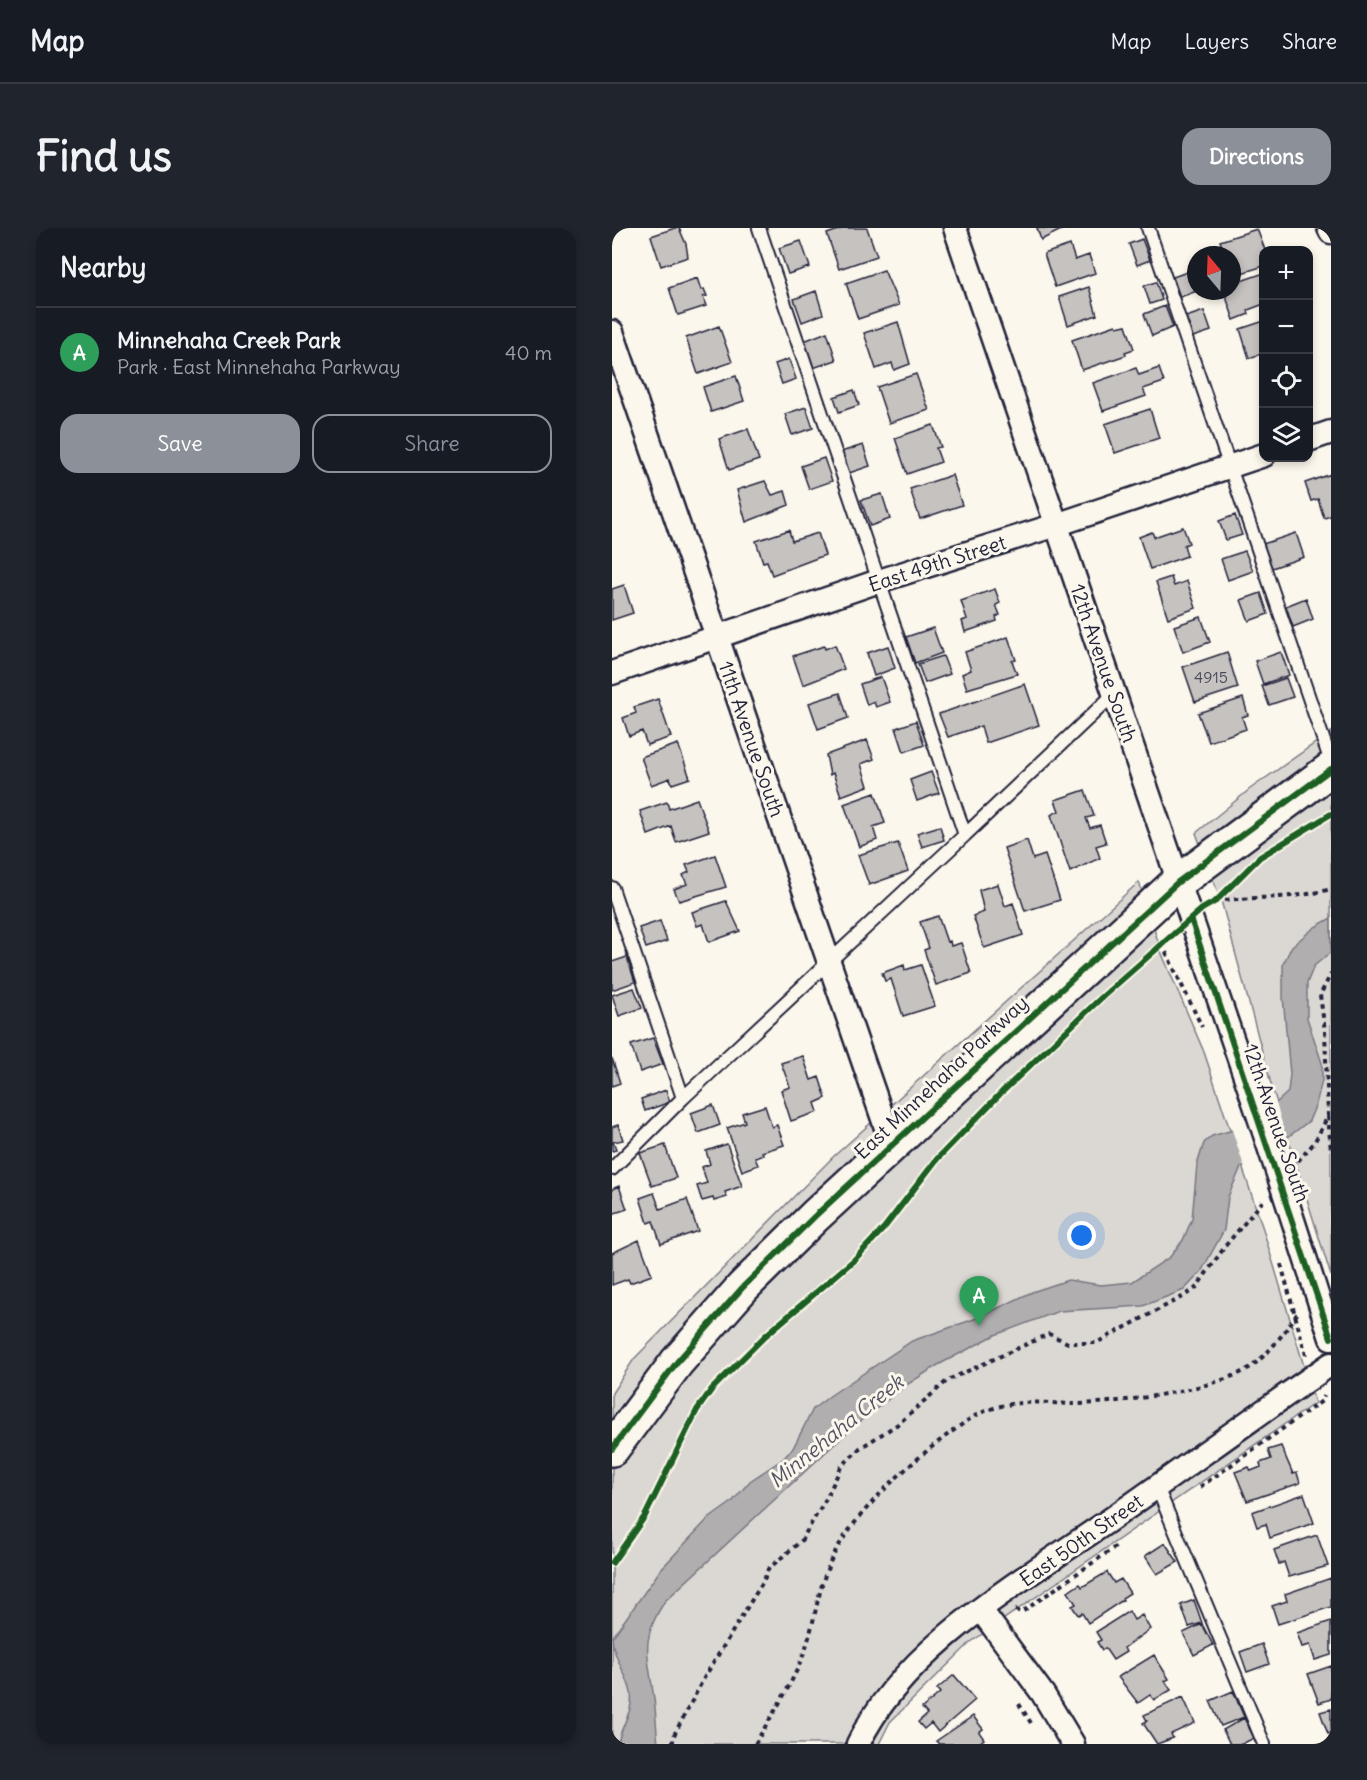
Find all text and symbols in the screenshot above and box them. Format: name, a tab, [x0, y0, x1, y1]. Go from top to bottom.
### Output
text: Map	[30, 23, 84, 59]
text: Map	[1111, 28, 1151, 55]
text: Layers	[1184, 28, 1249, 55]
text: Share	[1282, 28, 1337, 55]
button: Directions	[1182, 128, 1331, 185]
text: Find us	[36, 130, 172, 182]
north arrow	[1187, 246, 1241, 300]
map controls	[1259, 246, 1313, 462]
button: +	[1259, 246, 1313, 300]
text: Nearby	[60, 251, 146, 284]
button: −	[1259, 300, 1313, 354]
text: Minnehaha Creek Park	[117, 326, 341, 354]
text: A	[73, 340, 86, 365]
text: 40 m	[505, 340, 552, 365]
text: Park · East Minnehaha Parkway	[117, 354, 401, 379]
button: locate	[1259, 354, 1313, 408]
button: layers	[1259, 408, 1313, 462]
button: Save	[60, 414, 300, 473]
button: Share	[312, 414, 552, 473]
street label: East 49th Street	[865, 529, 1009, 597]
street label: 12th Avenue South	[1065, 580, 1143, 746]
street label: 11th Avenue South	[714, 658, 790, 820]
house number: 4915	[1194, 667, 1228, 687]
street label: East Minnehaha Parkway	[849, 990, 1033, 1164]
street label: 12th Avenue South	[1238, 1040, 1316, 1206]
your location	[1067, 1221, 1096, 1250]
pin: A	[960, 1276, 998, 1326]
water label: Minnehaha Creek	[763, 1368, 910, 1494]
street label: East 50th Street	[1015, 1488, 1148, 1592]

